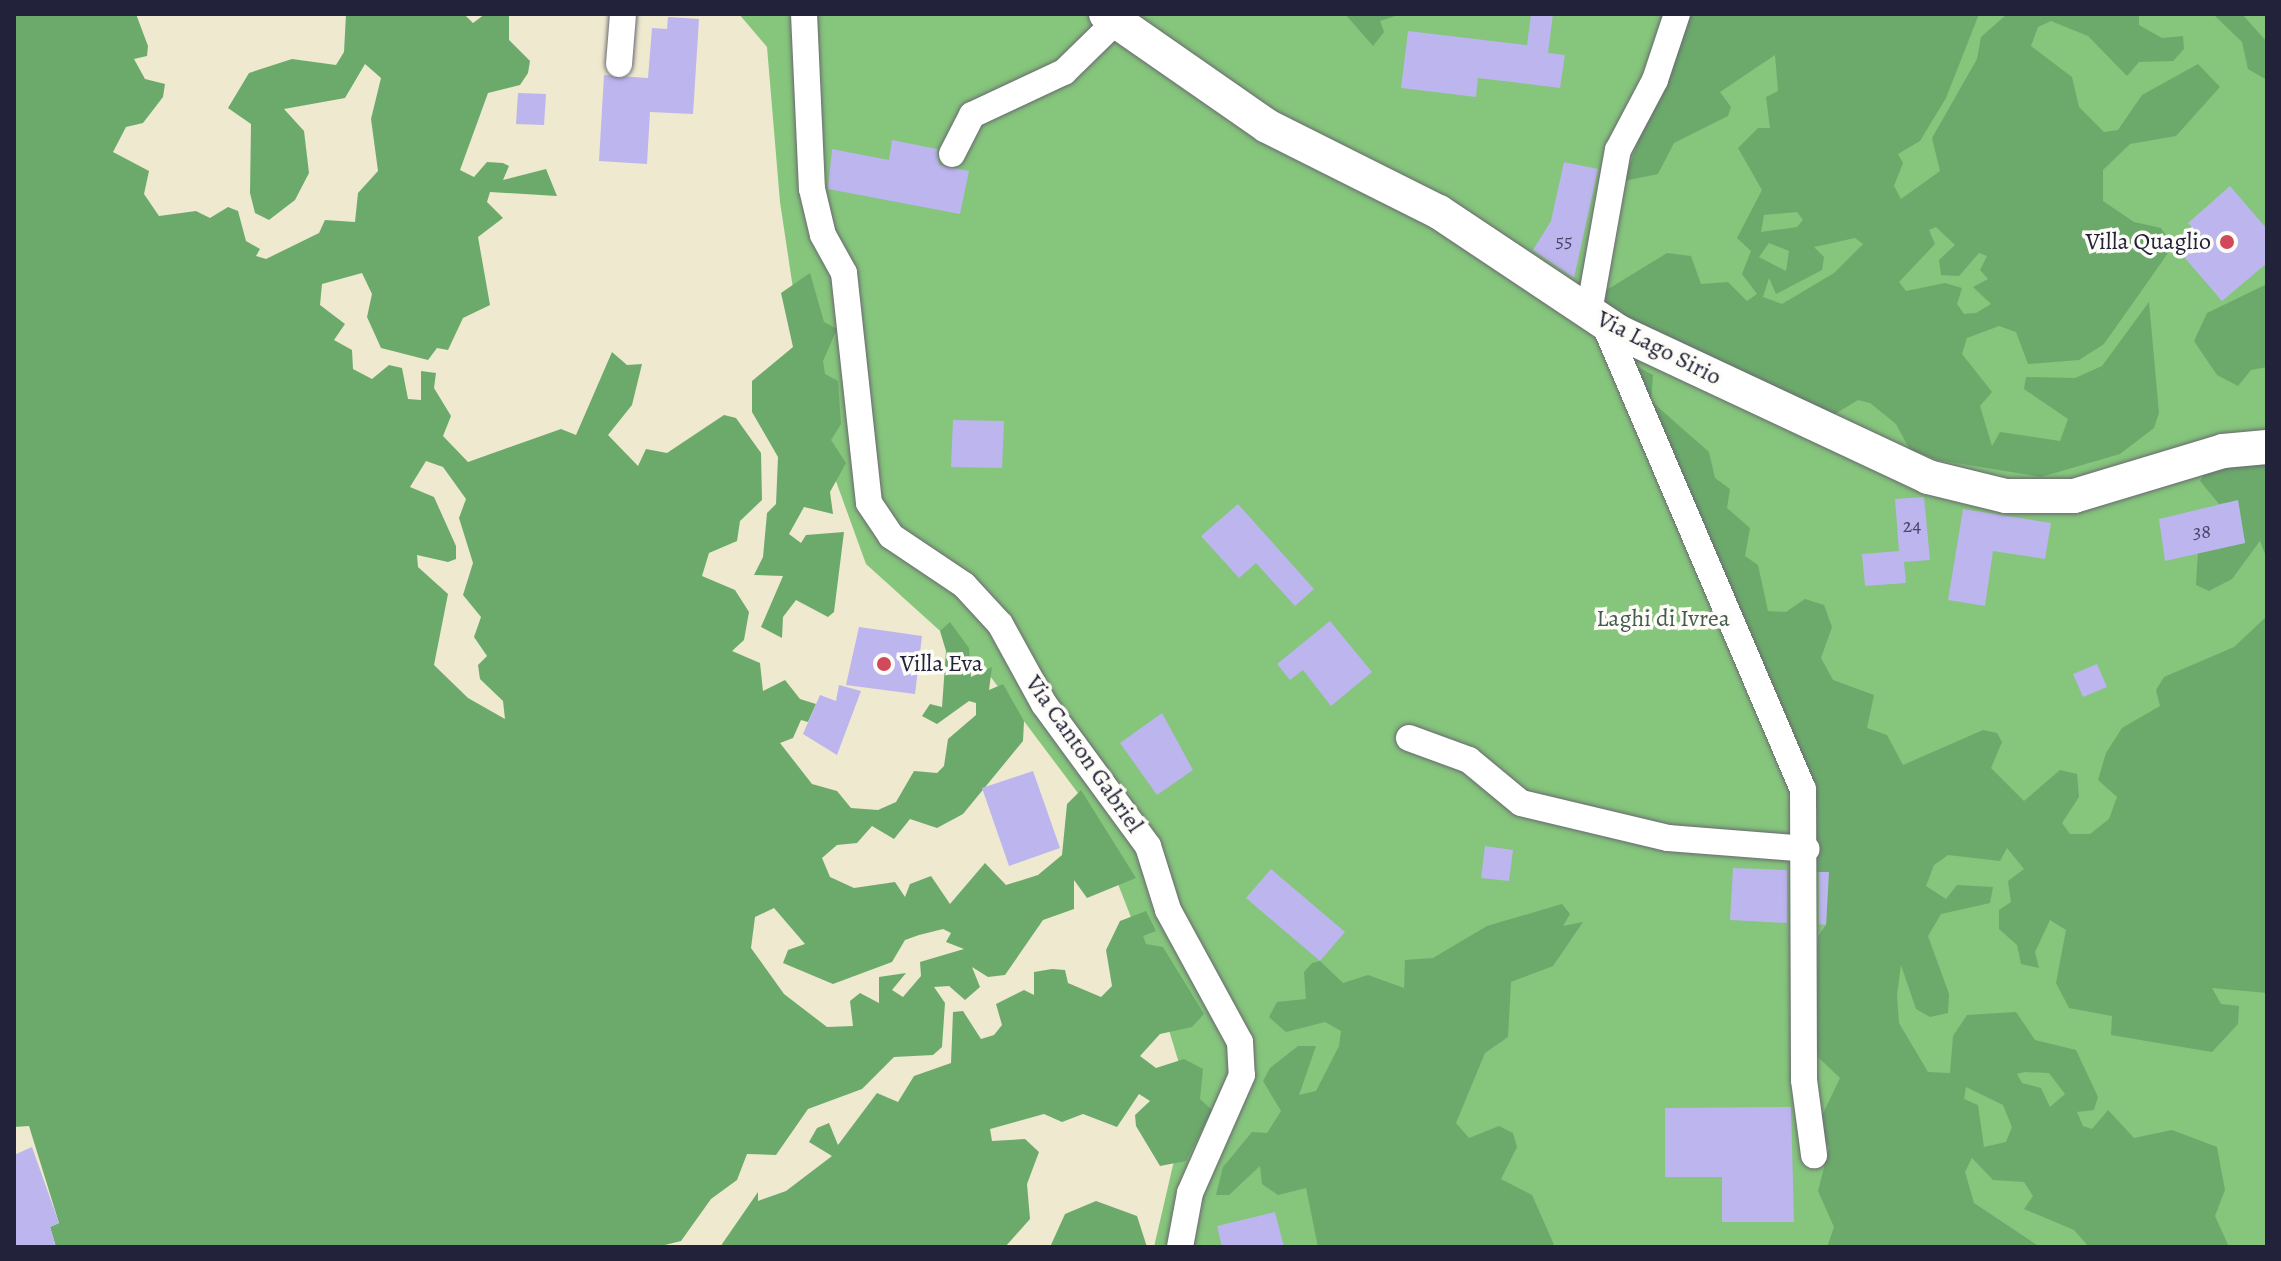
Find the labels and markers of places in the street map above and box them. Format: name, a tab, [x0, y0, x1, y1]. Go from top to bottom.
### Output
place label: Villa Quaglio	[2085, 228, 2211, 256]
marker: Villa Quaglio	[2218, 233, 2236, 251]
place label: Villa Eva	[900, 650, 983, 678]
marker: Villa Eva	[875, 655, 893, 673]

